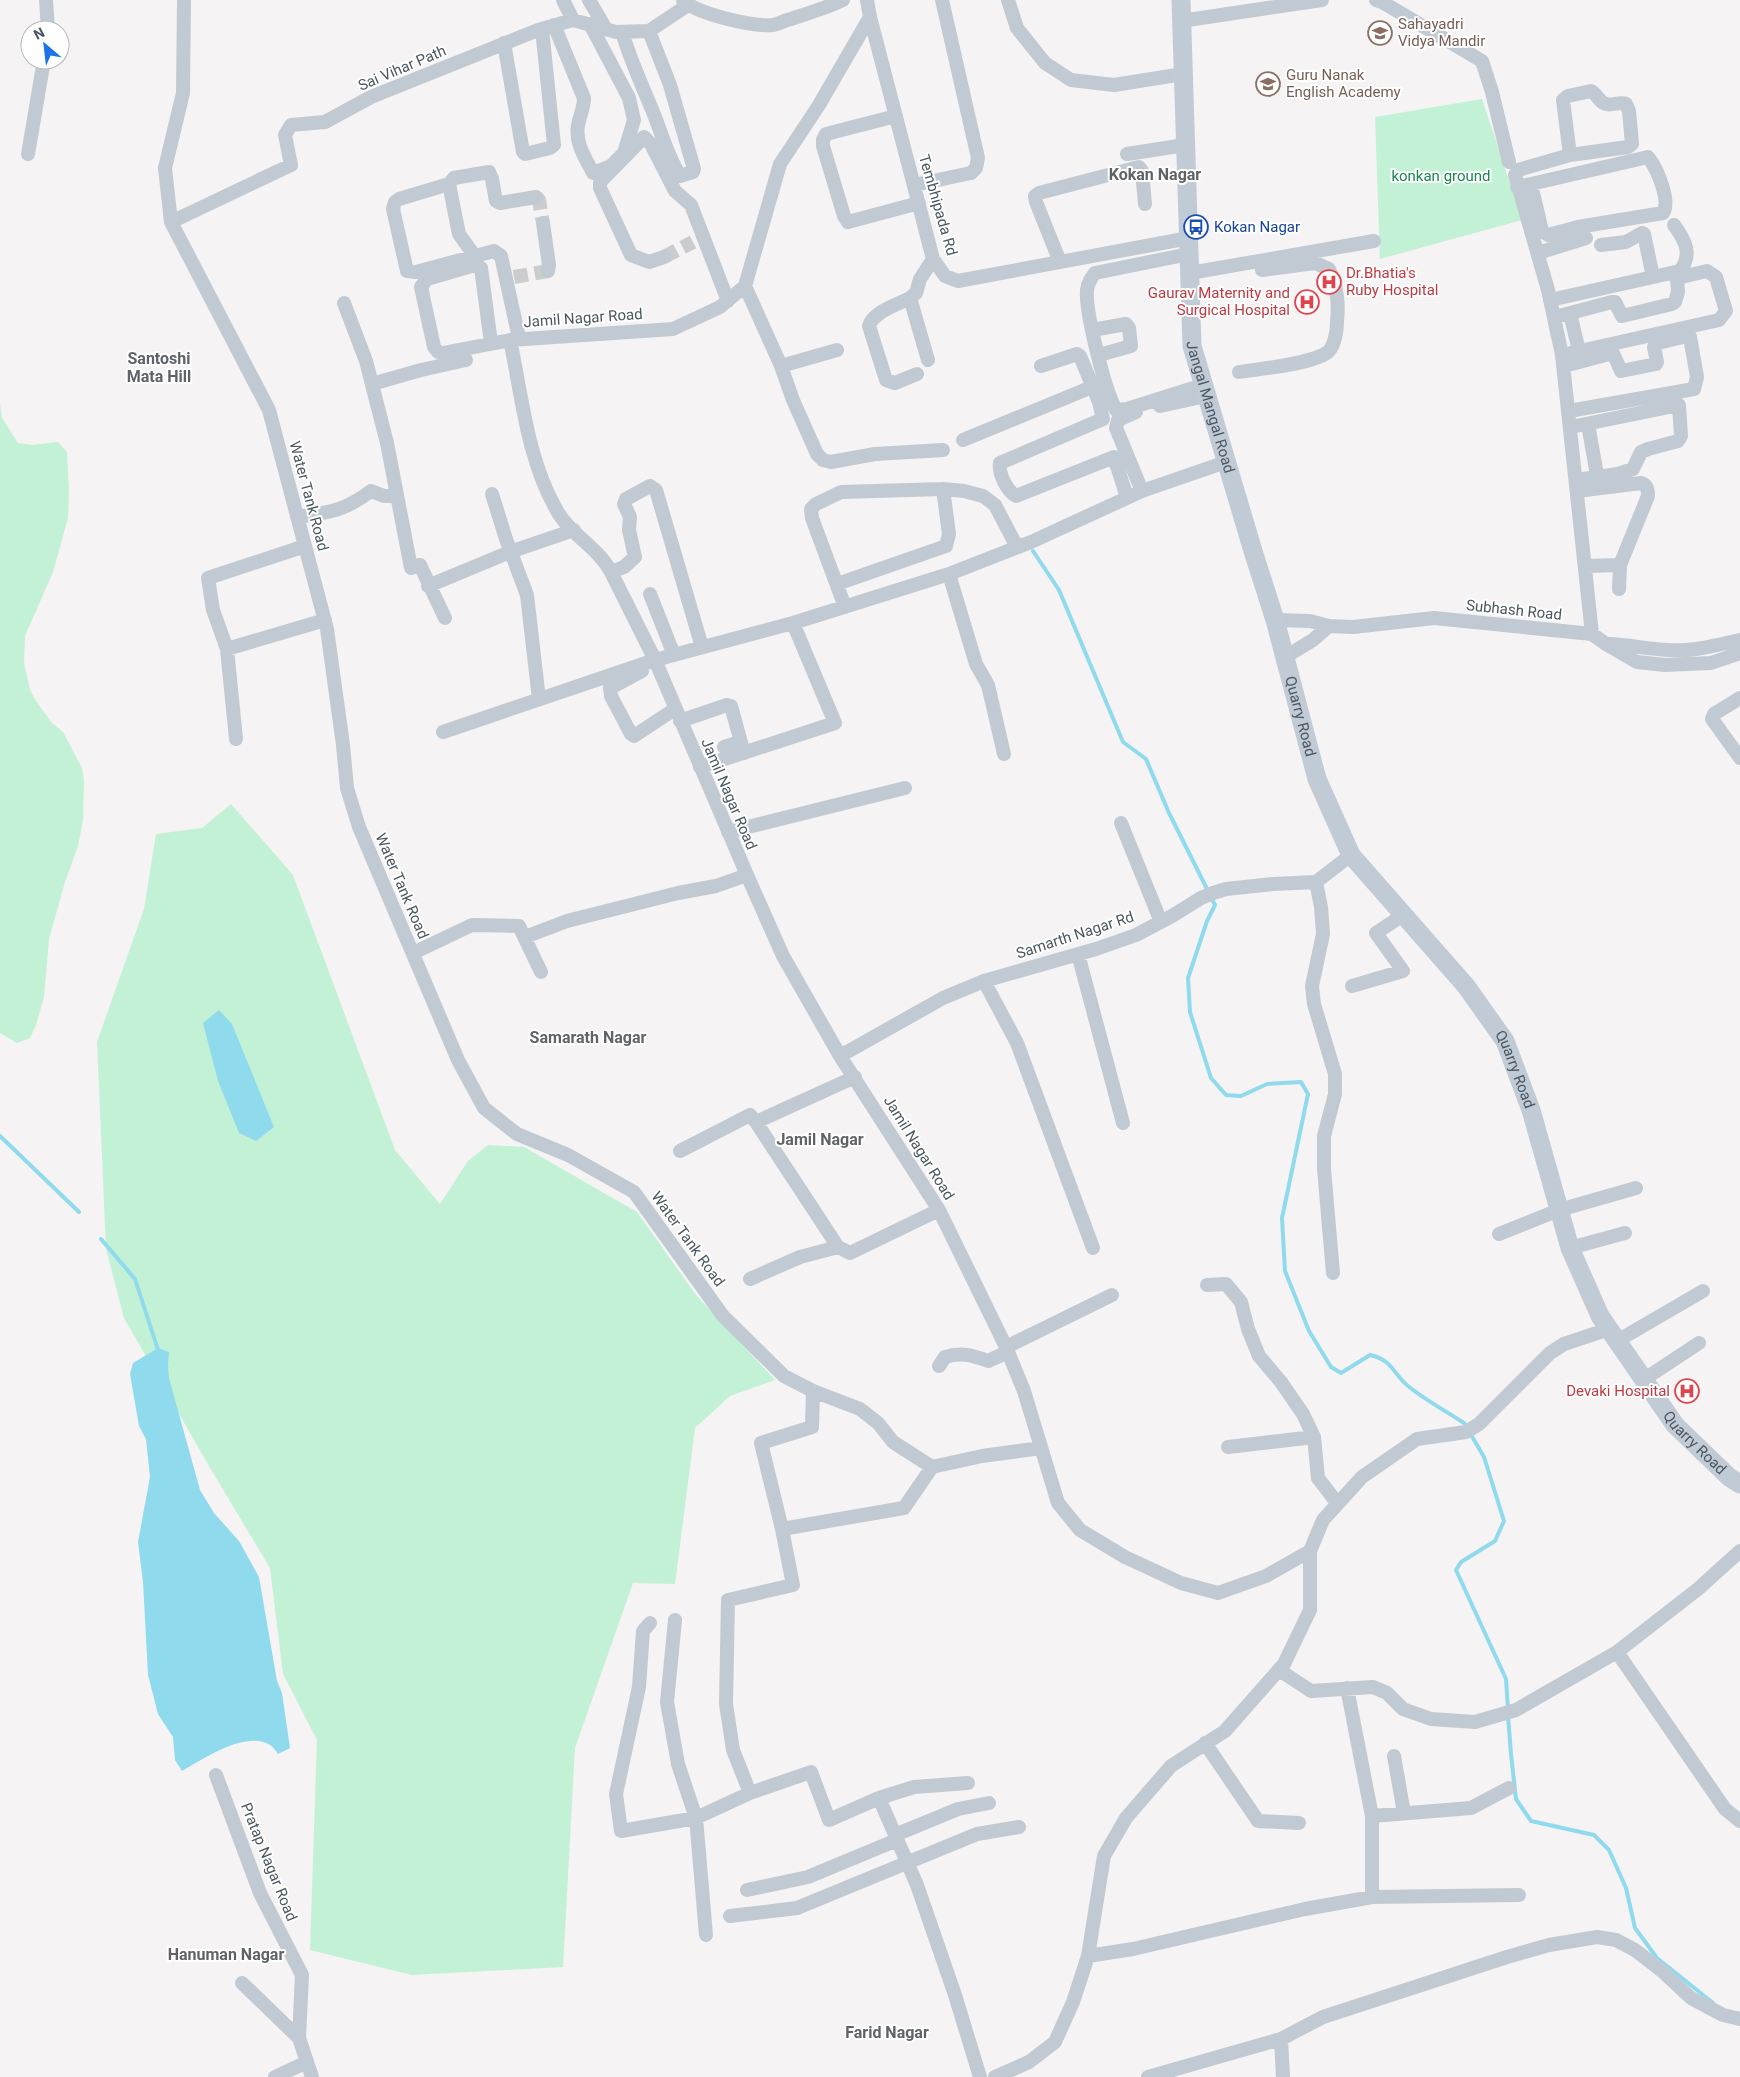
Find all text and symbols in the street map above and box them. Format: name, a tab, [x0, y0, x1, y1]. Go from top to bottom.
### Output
place label: Sahayadri Vidya Mandir	[1398, 15, 1485, 50]
north arrow	[20, 20, 70, 70]
school or university icon: Sahayadri Vidya Mandir	[1367, 20, 1393, 46]
text: N	[31, 24, 47, 43]
street label: Sai Vihar Path	[355, 41, 449, 95]
place label: Guru Nanak English Academy	[1286, 66, 1401, 101]
school or university icon: Guru Nanak English Academy	[1255, 71, 1281, 97]
street label: Tembhipada Rd	[915, 152, 961, 258]
district label: Kokan Nagar	[1109, 165, 1201, 184]
park label: konkan ground	[1391, 167, 1491, 185]
bus stop icon: Kokan Nagar	[1183, 214, 1209, 240]
place label: Kokan Nagar	[1214, 218, 1300, 236]
place label: Dr.Bhatia's Ruby Hospital	[1346, 264, 1438, 299]
hospital icon: Dr.Bhatia's Ruby Hospital	[1316, 269, 1342, 295]
place label: Gaurav Maternity and Surgical Hospital	[1148, 284, 1290, 319]
hospital icon: Gaurav Maternity and Surgical Hospital	[1294, 289, 1320, 315]
street label: Jamil Nagar Road	[523, 305, 643, 331]
street label: Jangal Mangal Road	[1183, 341, 1238, 475]
district label: Santoshi Mata Hill	[127, 349, 191, 386]
street label: Water Tank Road	[286, 439, 332, 553]
street label: Subhash Road	[1465, 596, 1563, 624]
street label: Quarry Road	[1281, 674, 1320, 758]
street label: Jamil Nagar Road	[697, 736, 761, 852]
street label: Water Tank Road	[372, 831, 432, 941]
street label: Samarth Nagar Rd	[1014, 907, 1136, 963]
street label: Quarry Road	[1491, 1027, 1539, 1111]
district label: Samarath Nagar	[530, 1028, 647, 1047]
street label: Jamil Nagar Road	[880, 1093, 958, 1203]
district label: Jamil Nagar	[776, 1130, 864, 1149]
street label: Water Tank Road	[648, 1188, 728, 1290]
hospital icon: Devaki Hospital	[1674, 1378, 1700, 1404]
place label: Devaki Hospital	[1566, 1382, 1670, 1400]
street label: Quarry Road	[1659, 1408, 1730, 1478]
street label: Pratap Nagar Road	[237, 1800, 301, 1924]
district label: Hanuman Nagar	[168, 1945, 284, 1964]
district label: Farid Nagar	[845, 2023, 929, 2042]

